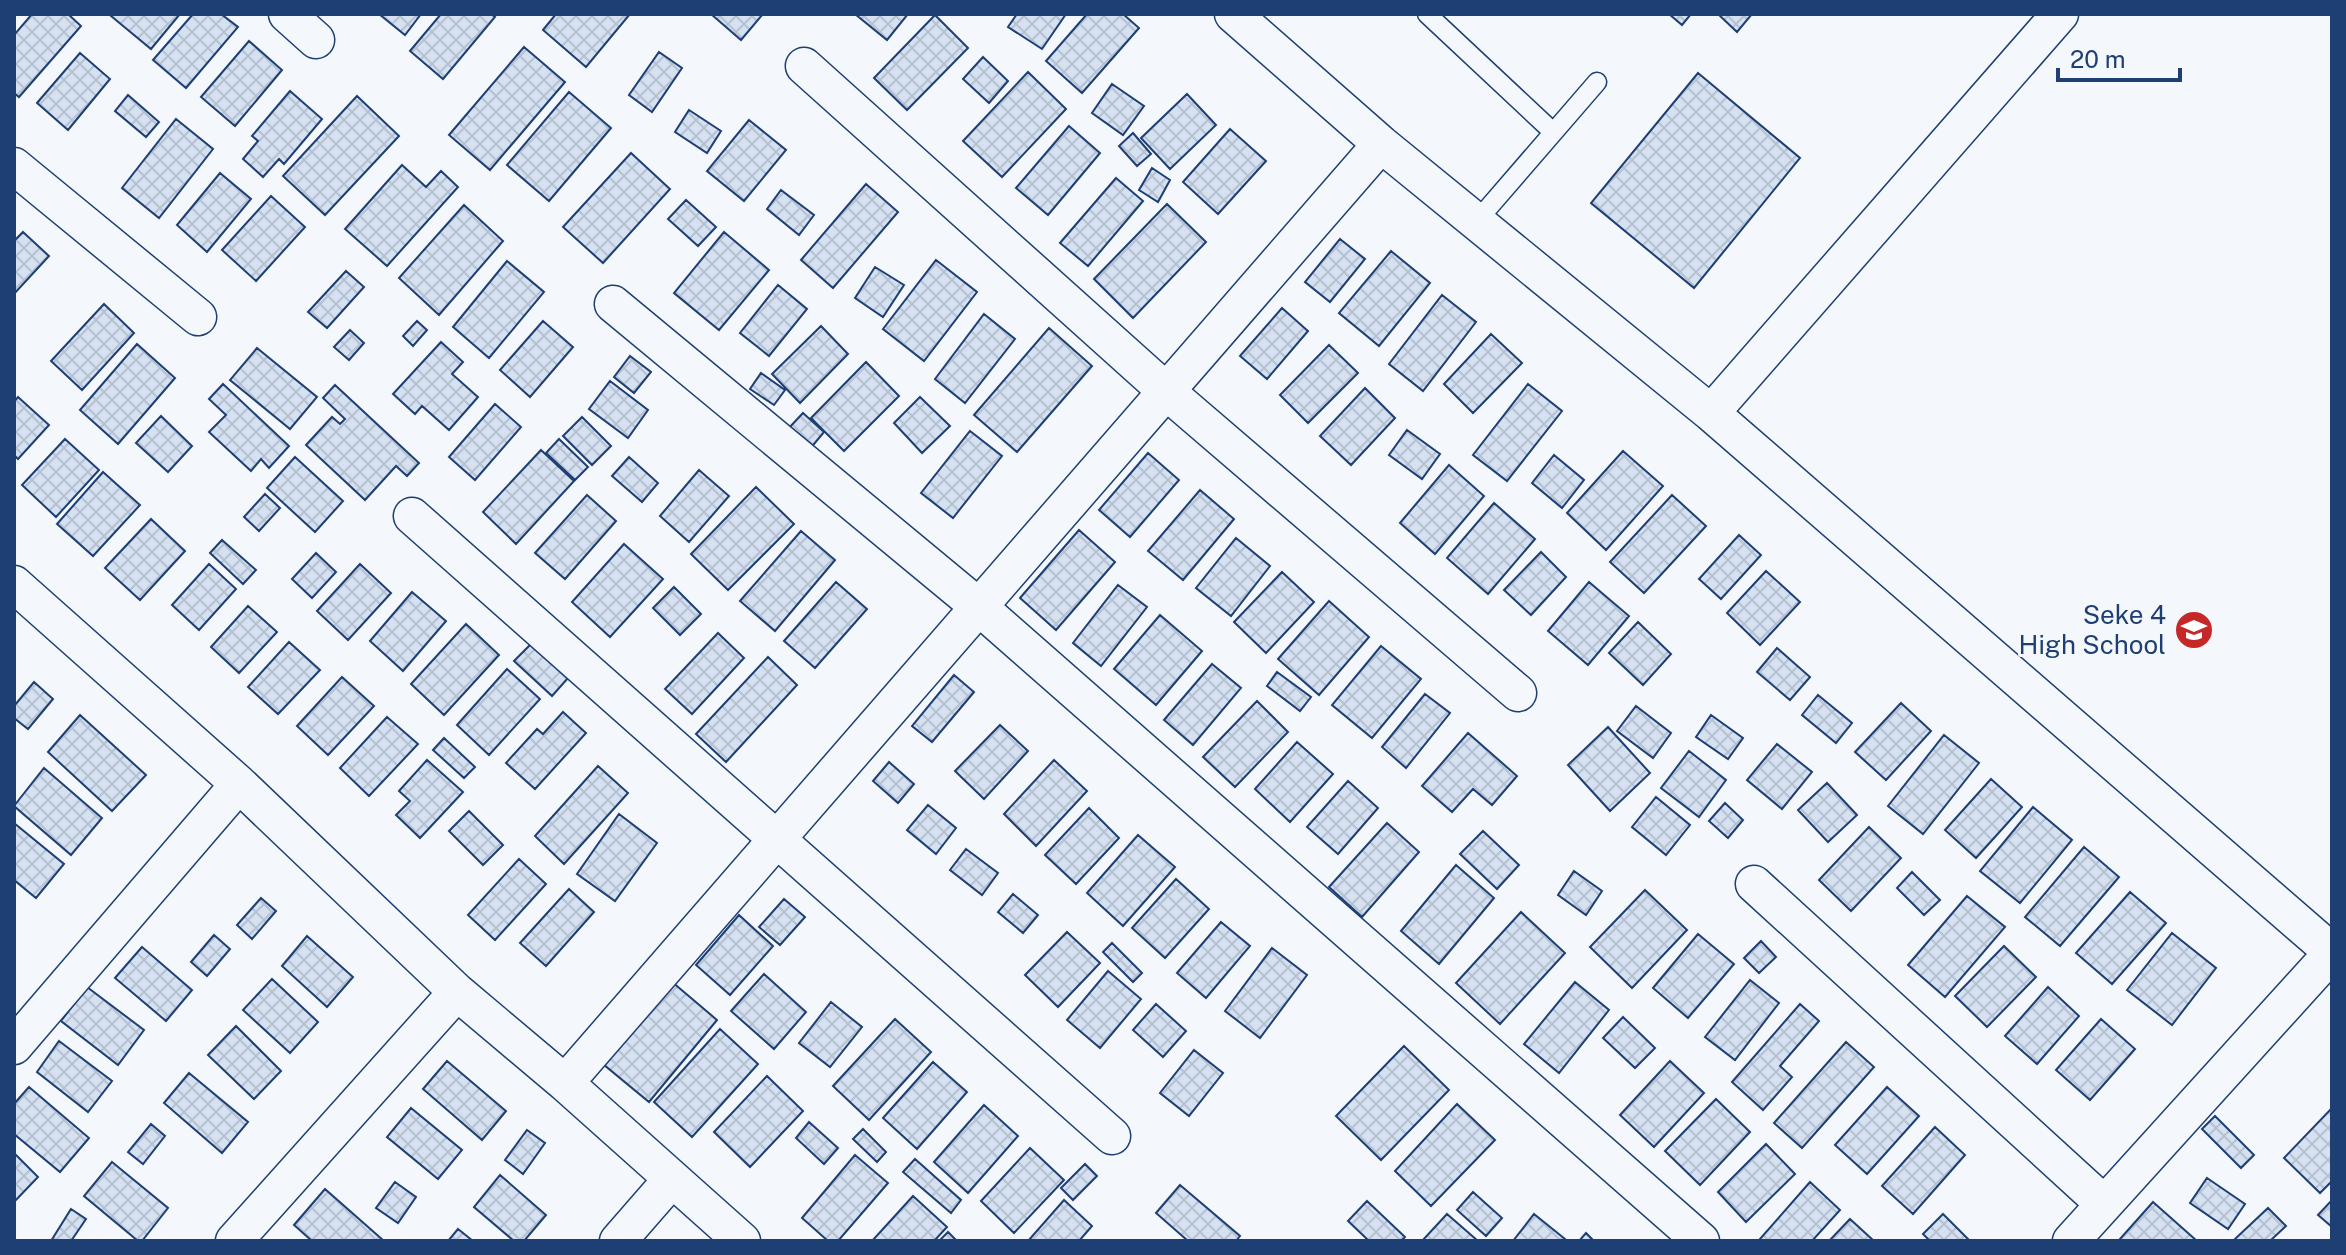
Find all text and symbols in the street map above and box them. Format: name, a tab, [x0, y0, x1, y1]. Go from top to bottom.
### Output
scale bar	[2058, 32, 2180, 82]
text: 20 m	[2070, 45, 2126, 73]
place label: Seke 4 High School	[2019, 599, 2166, 660]
school or university icon: Seke 4 High School	[2173, 609, 2215, 651]

